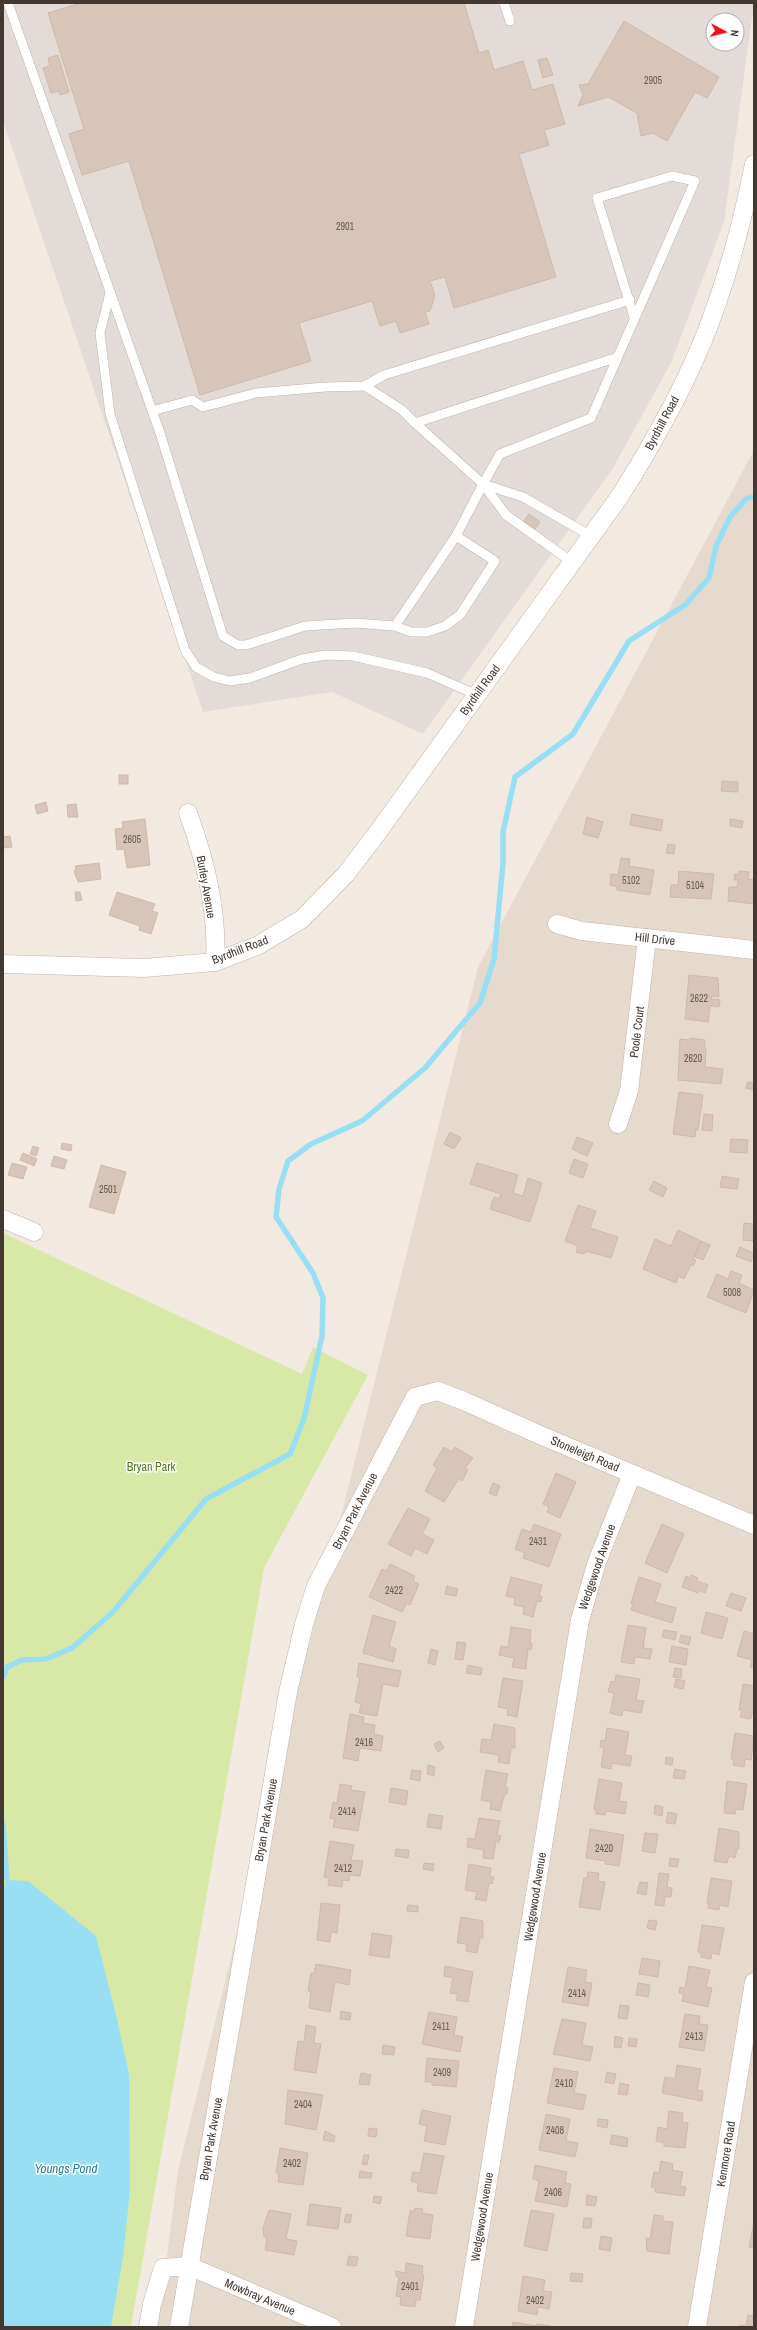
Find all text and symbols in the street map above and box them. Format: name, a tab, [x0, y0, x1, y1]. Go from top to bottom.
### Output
north arrow	[705, 12, 745, 52]
text: N	[728, 29, 742, 37]
house number: 2905	[644, 74, 663, 87]
house number: 2901	[336, 220, 355, 233]
street label: Byrdhill Road	[641, 393, 683, 453]
street label: Byrdhill Road	[456, 661, 504, 719]
house number: 2605	[123, 833, 142, 846]
street label: Burley Avenue	[193, 854, 219, 920]
house number: 5102	[622, 874, 641, 887]
house number: 5104	[686, 879, 705, 892]
street label: Hill Drive	[634, 929, 676, 949]
street label: Byrdhill Road	[210, 932, 270, 968]
house number: 2622	[690, 992, 709, 1005]
street label: Poole Court	[626, 1005, 648, 1059]
house number: 2620	[684, 1052, 703, 1065]
house number: 2501	[99, 1183, 118, 1196]
house number: 5008	[723, 1286, 742, 1299]
street label: Stoneleigh Road	[548, 1432, 622, 1476]
park label: Bryan Park	[127, 1459, 175, 1475]
street label: Bryan Park Avenue	[329, 1470, 381, 1552]
street label: Wedgewood Avenue	[575, 1522, 619, 1612]
house number: 2431	[529, 1535, 548, 1548]
house number: 2422	[385, 1584, 404, 1597]
house number: 2416	[355, 1736, 374, 1749]
street label: Bryan Park Avenue	[251, 1777, 281, 1863]
house number: 2414	[338, 1805, 357, 1818]
house number: 2420	[595, 1842, 614, 1855]
street label: Wedgewood Avenue	[520, 1851, 550, 1943]
house number: 2412	[334, 1862, 353, 1875]
house number: 2414	[568, 1987, 587, 2000]
house number: 2411	[432, 2020, 450, 2033]
house number: 2413	[685, 2030, 704, 2043]
house number: 2409	[433, 2066, 452, 2079]
house number: 2410	[555, 2077, 574, 2090]
street label: Bryan Park Avenue	[196, 2096, 226, 2182]
house number: 2404	[294, 2098, 313, 2111]
street label: Kenmore Road	[713, 2120, 739, 2188]
house number: 2408	[546, 2124, 565, 2137]
house number: 2402	[283, 2157, 302, 2170]
water label: Youngs Pond	[35, 2160, 97, 2177]
street label: Wedgewood Avenue	[467, 2171, 497, 2263]
house number: 2406	[544, 2186, 563, 2199]
street label: Mowbray Avenue	[222, 2275, 298, 2319]
house number: 2401	[401, 2280, 420, 2293]
house number: 2402	[526, 2294, 545, 2307]

